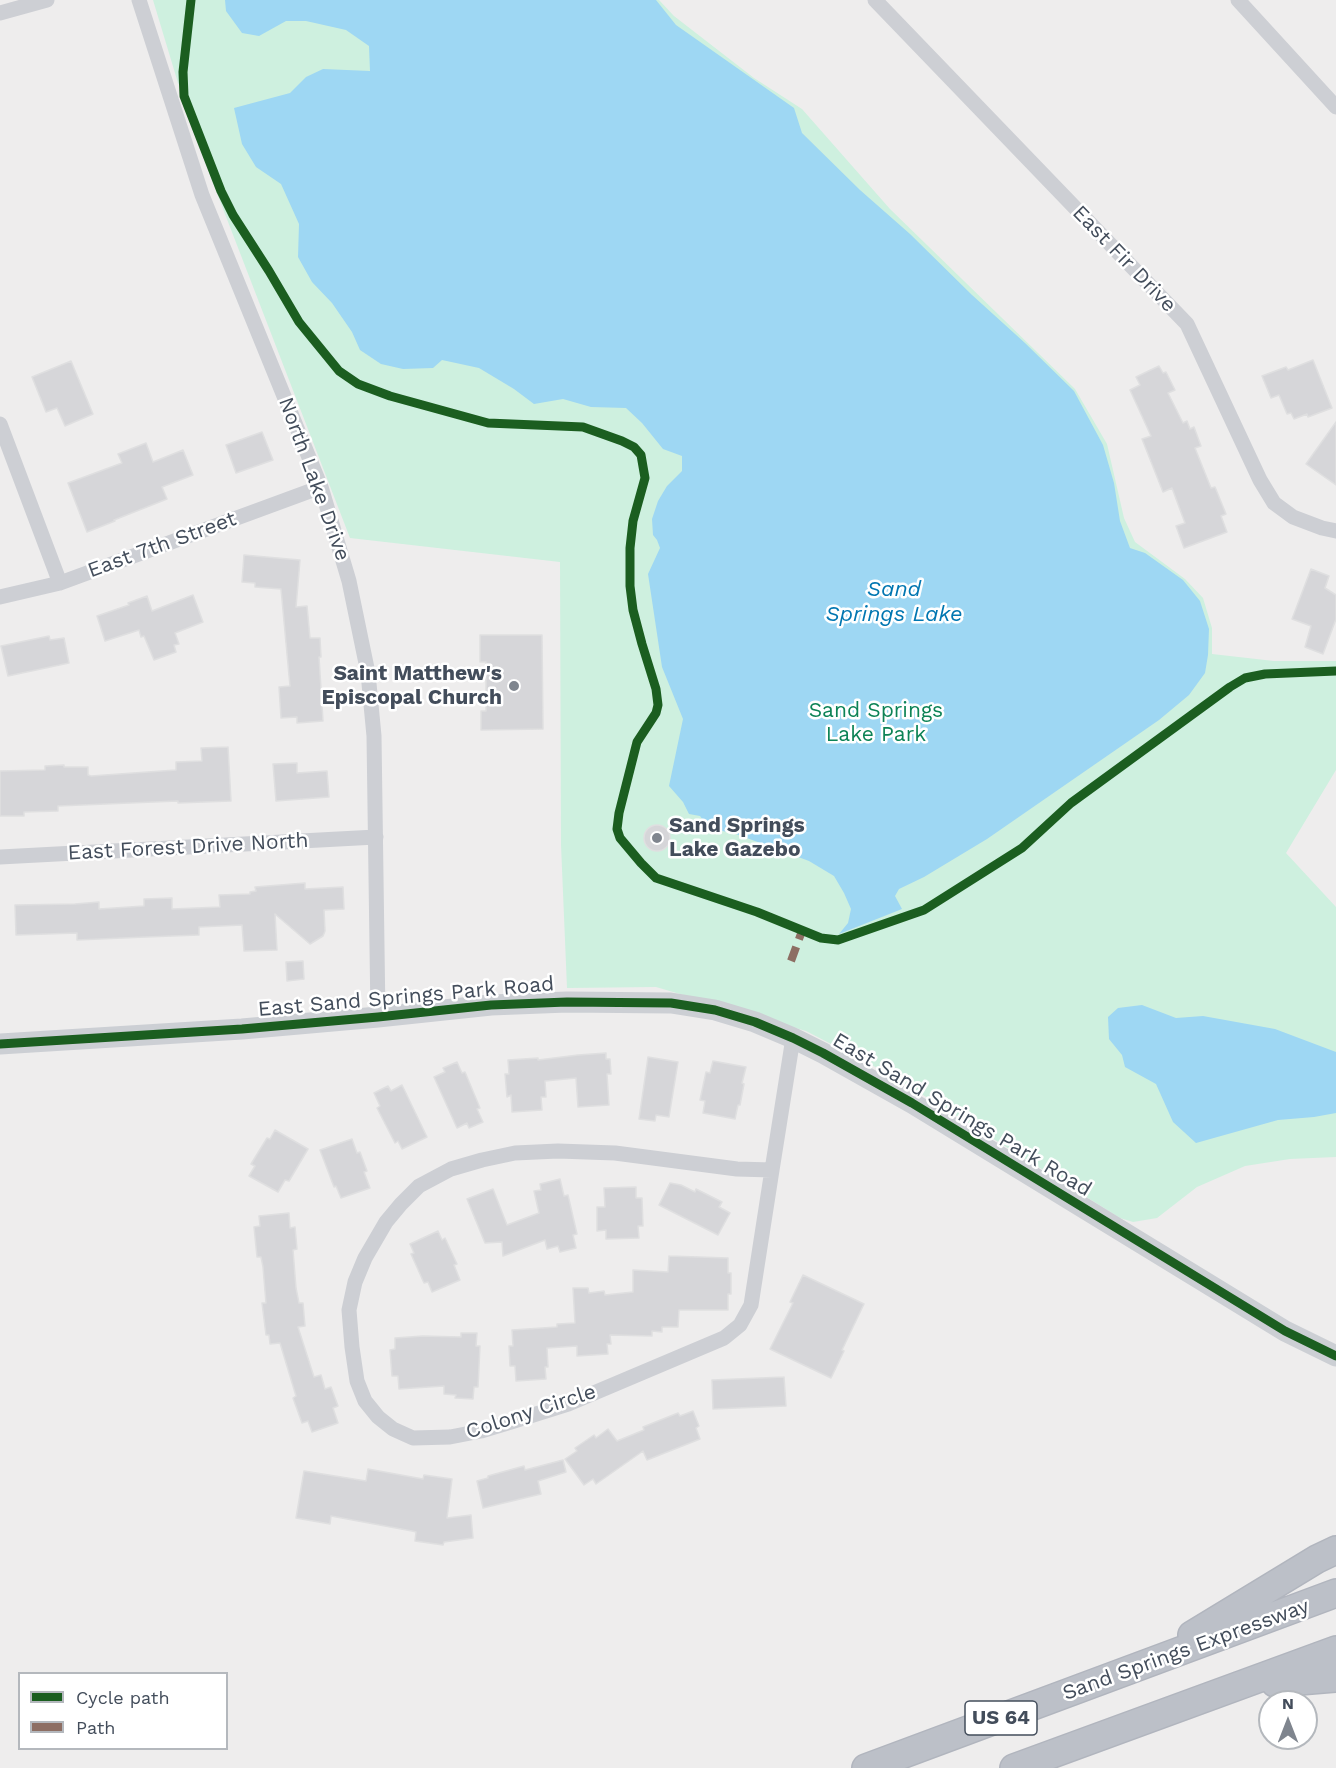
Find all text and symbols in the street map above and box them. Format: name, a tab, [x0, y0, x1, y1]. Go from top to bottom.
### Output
street label: East Fir Drive	[1067, 200, 1181, 318]
street label: North Lake Drive	[273, 394, 355, 564]
street label: East 7th Street	[84, 506, 240, 584]
water label: Sand Springs Lake	[825, 577, 963, 628]
place label: Saint Matthew's Episcopal Church	[322, 661, 502, 711]
marker: Saint Matthew's Episcopal Church	[507, 679, 521, 693]
park label: Sand Springs Lake Park	[809, 698, 943, 748]
place label: Sand Springs Lake Gazebo	[669, 813, 805, 863]
street label: East Forest Drive North	[67, 828, 309, 866]
marker: Sand Springs Lake Gazebo	[650, 831, 664, 845]
street label: East Sand Springs Park Road	[257, 971, 555, 1023]
street label: East Sand Springs Park Road	[828, 1028, 1096, 1202]
street label: Colony Circle	[463, 1379, 599, 1445]
street label: Sand Springs Expressway	[1059, 1594, 1313, 1706]
legend	[18, 1672, 228, 1750]
text: Cycle path	[76, 1687, 170, 1708]
north arrow	[1258, 1690, 1318, 1750]
text: N	[1282, 1694, 1294, 1713]
road number: US 64	[965, 1701, 1037, 1735]
text: Path	[76, 1717, 116, 1738]

